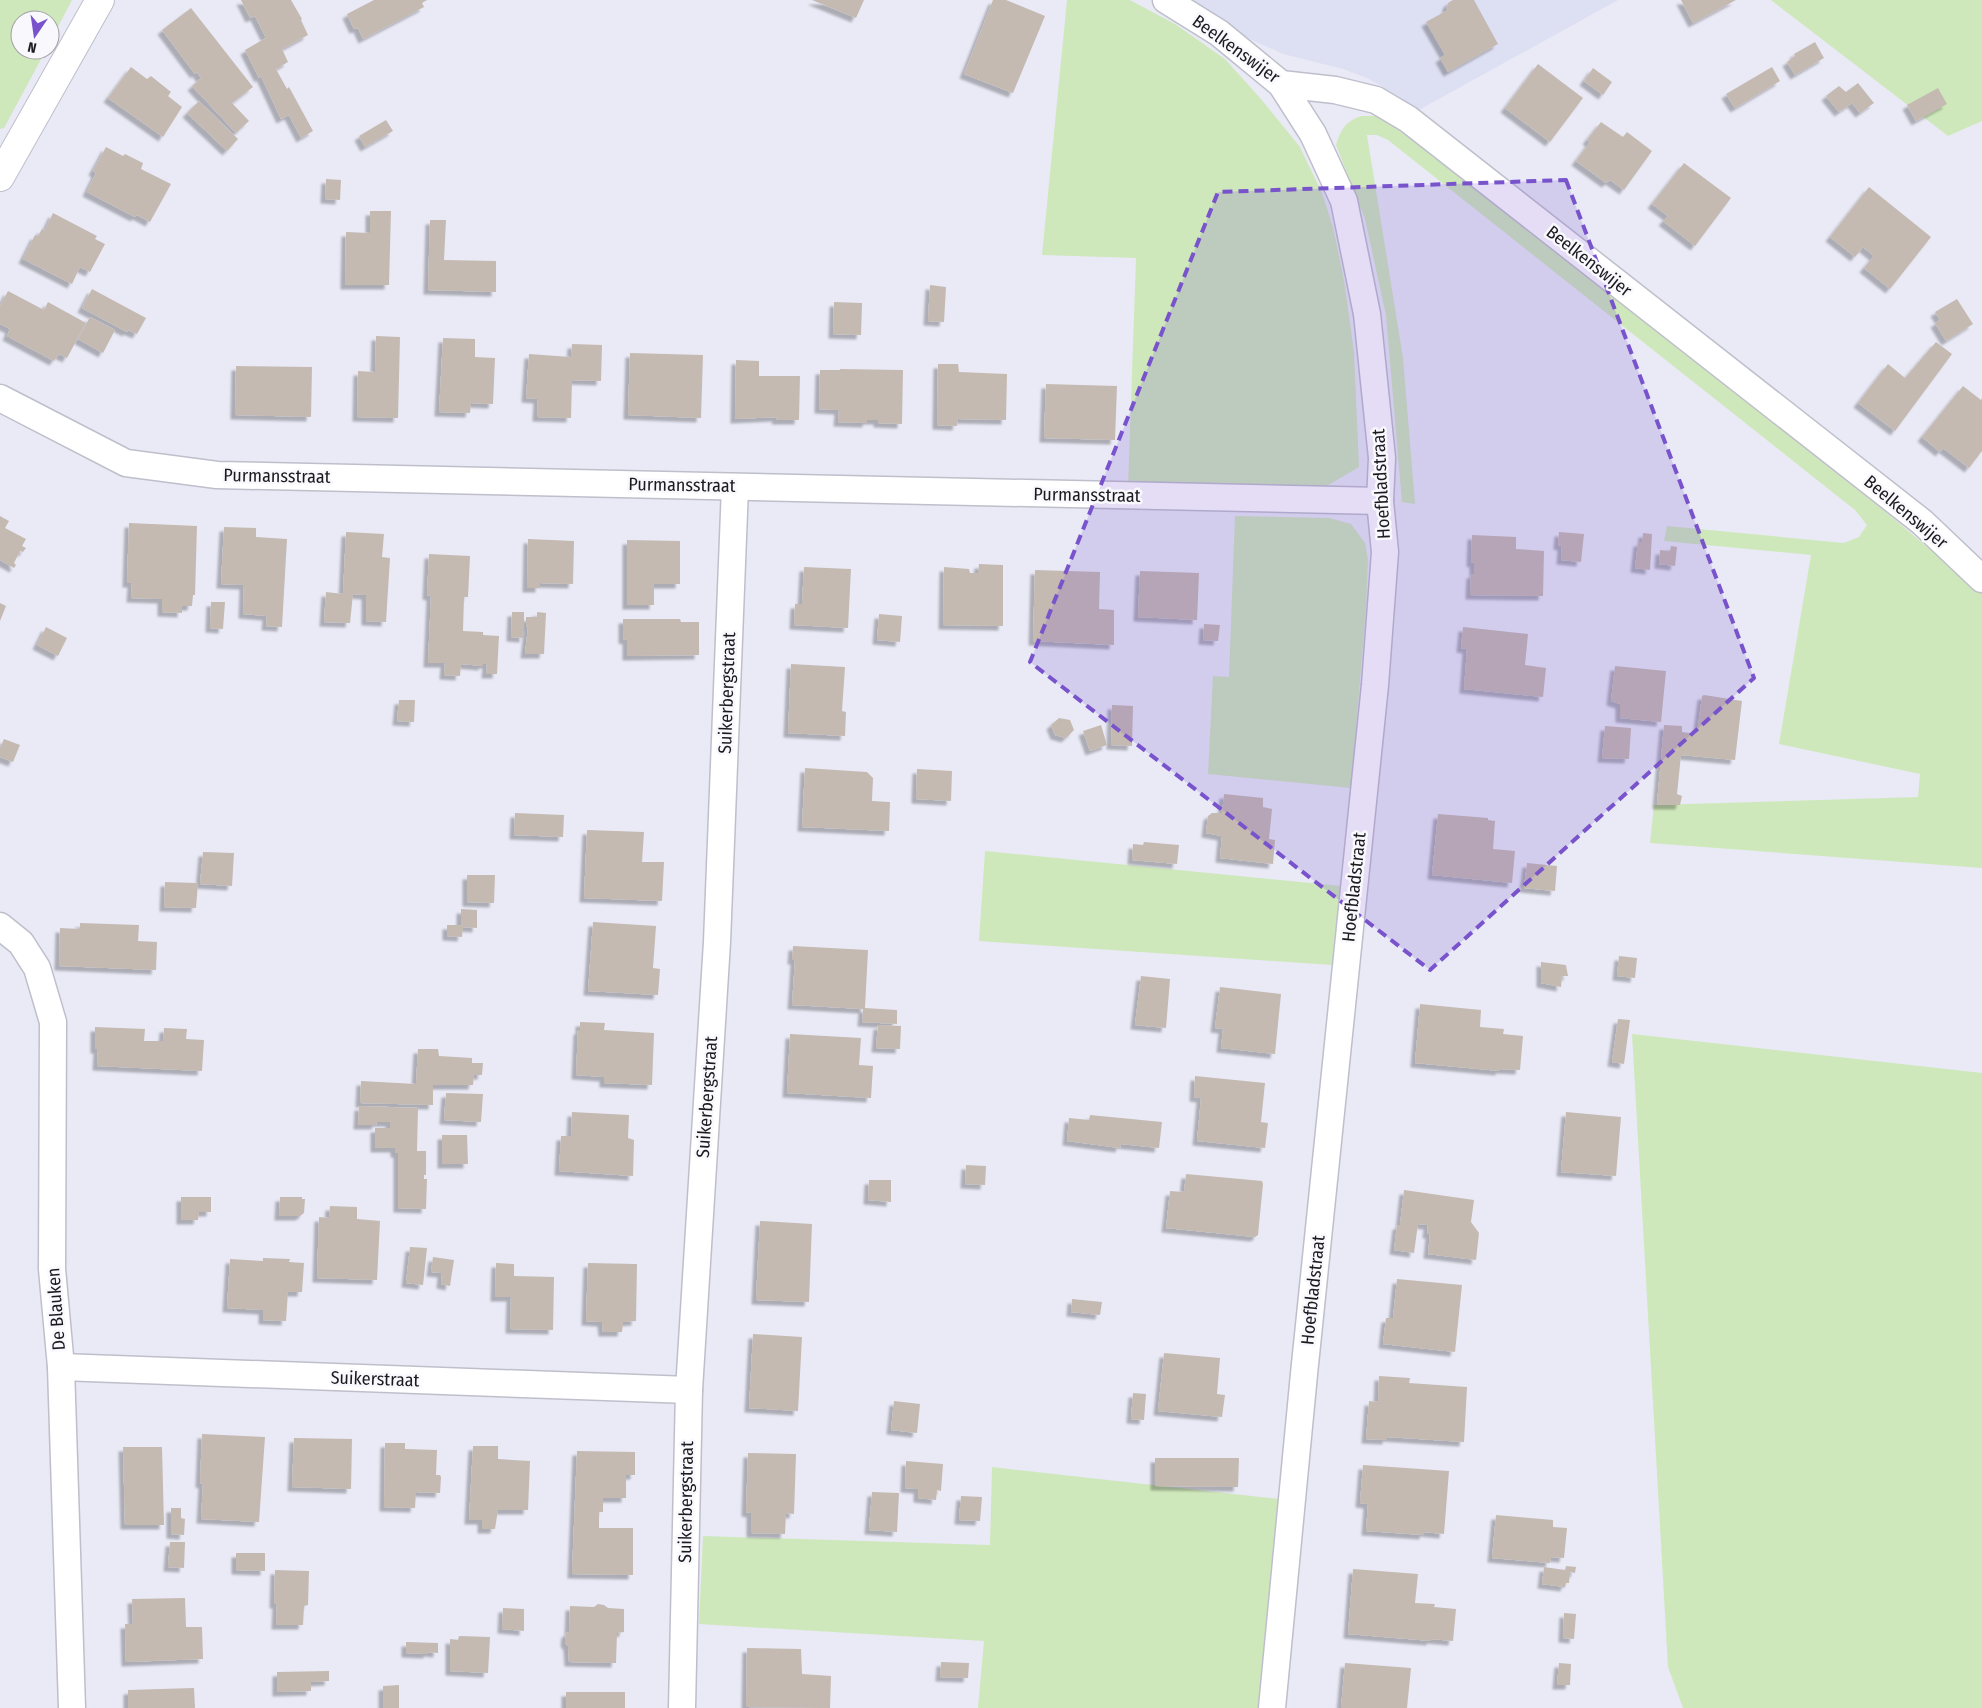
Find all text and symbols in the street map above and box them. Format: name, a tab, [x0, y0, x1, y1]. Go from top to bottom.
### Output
north arrow	[10, 10, 60, 60]
street label: Beelkenswijer	[1188, 10, 1285, 88]
text: N	[26, 38, 38, 56]
street label: Beelkenswijer	[1542, 221, 1637, 302]
street label: Hoefbladstraat	[1367, 428, 1395, 540]
street label: Purmansstraat	[223, 464, 331, 488]
street label: Beelkenswijer	[1860, 471, 1953, 554]
street label: Purmansstraat	[628, 473, 736, 497]
street label: Purmansstraat	[1033, 483, 1141, 507]
street label: Suikerbergstraat	[714, 632, 740, 754]
street label: Hoefbladstraat	[1337, 831, 1371, 943]
street label: Suikerbergstraat	[692, 1035, 722, 1159]
street label: Hoefbladstraat	[1296, 1234, 1330, 1346]
street label: De Blauken	[42, 1267, 70, 1351]
street label: Suikerstraat	[330, 1366, 420, 1392]
street label: Suikerbergstraat	[674, 1441, 698, 1563]

